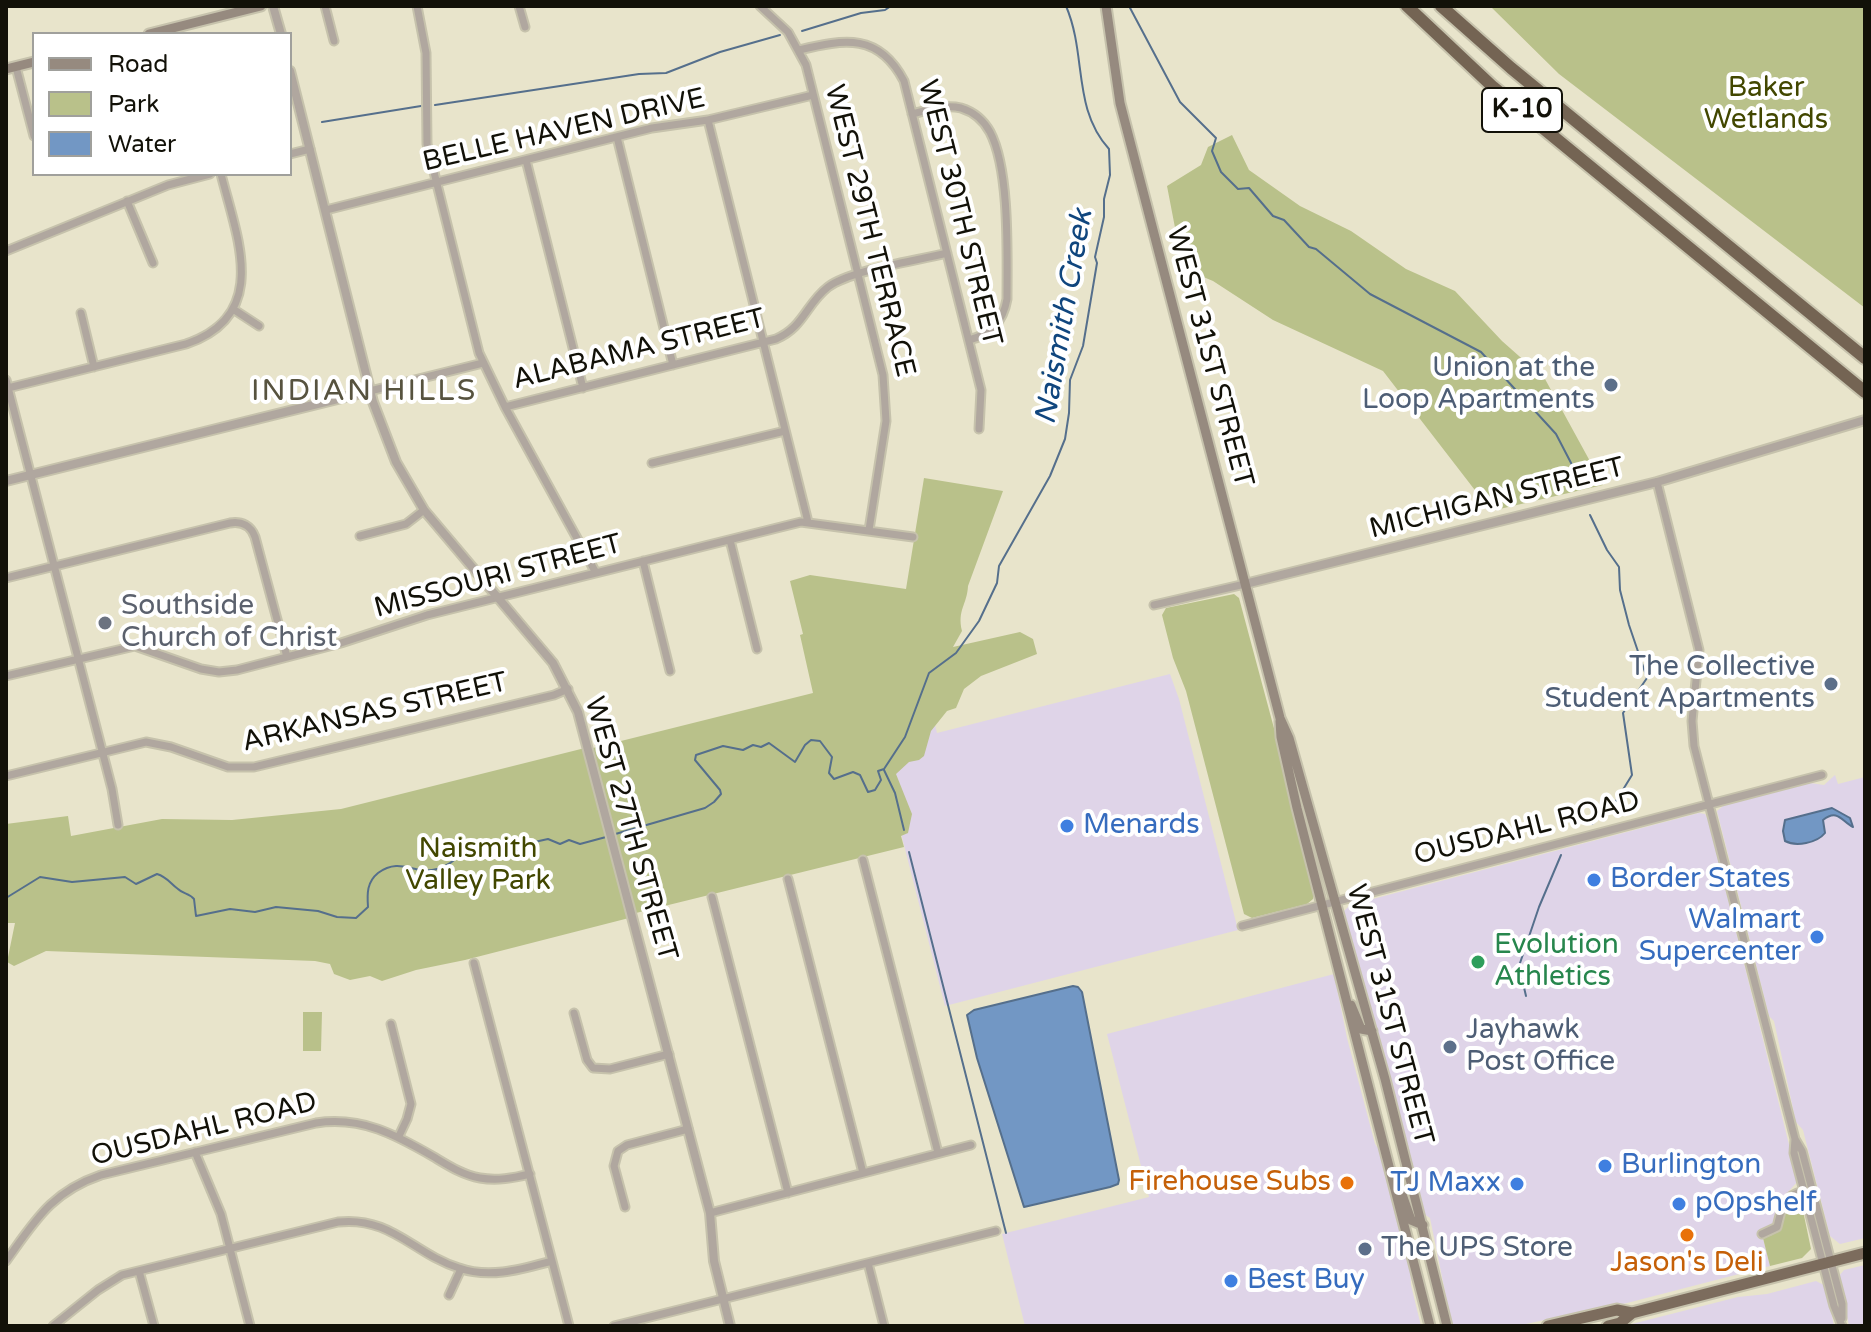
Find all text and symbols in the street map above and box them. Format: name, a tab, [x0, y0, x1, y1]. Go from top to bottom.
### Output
legend	[32, 32, 292, 176]
text: Road	[108, 50, 168, 79]
park label: Baker Wetlands	[1704, 72, 1828, 138]
street label: WEST 30TH STREET	[910, 76, 1008, 350]
street label: WEST 29TH TERRACE	[816, 81, 922, 381]
street label: BELLE HAVEN DRIVE	[420, 82, 708, 180]
road number: K-10	[1482, 88, 1562, 132]
text: Park	[108, 90, 159, 119]
text: Water	[108, 130, 176, 159]
water label: Naismith Creek	[1028, 207, 1102, 427]
street label: WEST 31ST STREET	[1158, 223, 1260, 491]
street label: ALABAMA STREET	[509, 302, 769, 398]
place label: Union at the Loop Apartments	[1362, 352, 1595, 418]
district label: INDIAN HILLS	[251, 374, 477, 410]
marker: Union at the Loop Apartments	[1602, 376, 1620, 394]
street label: MICHIGAN STREET	[1366, 451, 1628, 547]
street label: MISSOURI STREET	[371, 528, 625, 626]
place label: Southside Church of Christ	[121, 590, 337, 656]
marker: Southside Church of Christ	[96, 614, 114, 632]
place label: The Collective Student Apartments	[1544, 651, 1815, 717]
street label: ARKANSAS STREET	[239, 666, 511, 760]
marker: The Collective Student Apartments	[1822, 675, 1840, 693]
street label: WEST 27TH STREET	[576, 693, 684, 965]
street label: OUSDAHL ROAD	[1411, 785, 1643, 873]
place label: Menards	[1083, 809, 1200, 843]
marker: Menards	[1058, 817, 1076, 835]
park label: Naismith Valley Park	[405, 833, 551, 899]
place label: Border States	[1610, 863, 1791, 897]
marker: Border States	[1585, 871, 1603, 889]
street label: WEST 31ST STREET	[1338, 881, 1440, 1149]
place label: Walmart Supercenter	[1639, 904, 1801, 970]
marker: Walmart Supercenter	[1808, 928, 1826, 946]
place label: Evolution Athletics	[1494, 929, 1619, 995]
marker: Evolution Athletics	[1469, 953, 1487, 971]
place label: Jayhawk Post Office	[1466, 1014, 1615, 1080]
marker: Jayhawk Post Office	[1441, 1038, 1459, 1056]
street label: OUSDAHL ROAD	[88, 1086, 320, 1174]
place label: Burlington	[1621, 1149, 1761, 1183]
marker: Burlington	[1596, 1157, 1614, 1175]
place label: Firehouse Subs	[1128, 1166, 1331, 1200]
place label: TJ Maxx	[1390, 1167, 1501, 1201]
marker: Firehouse Subs	[1338, 1174, 1356, 1192]
marker: TJ Maxx	[1508, 1175, 1526, 1193]
place label: pOpshelf	[1695, 1187, 1817, 1221]
marker: pOpshelf	[1670, 1195, 1688, 1213]
marker: Jason's Deli	[1678, 1226, 1696, 1244]
place label: The UPS Store	[1381, 1232, 1573, 1266]
marker: The UPS Store	[1356, 1240, 1374, 1258]
place label: Jason's Deli	[1610, 1247, 1764, 1281]
place label: Best Buy	[1247, 1264, 1365, 1298]
marker: Best Buy	[1222, 1272, 1240, 1290]

